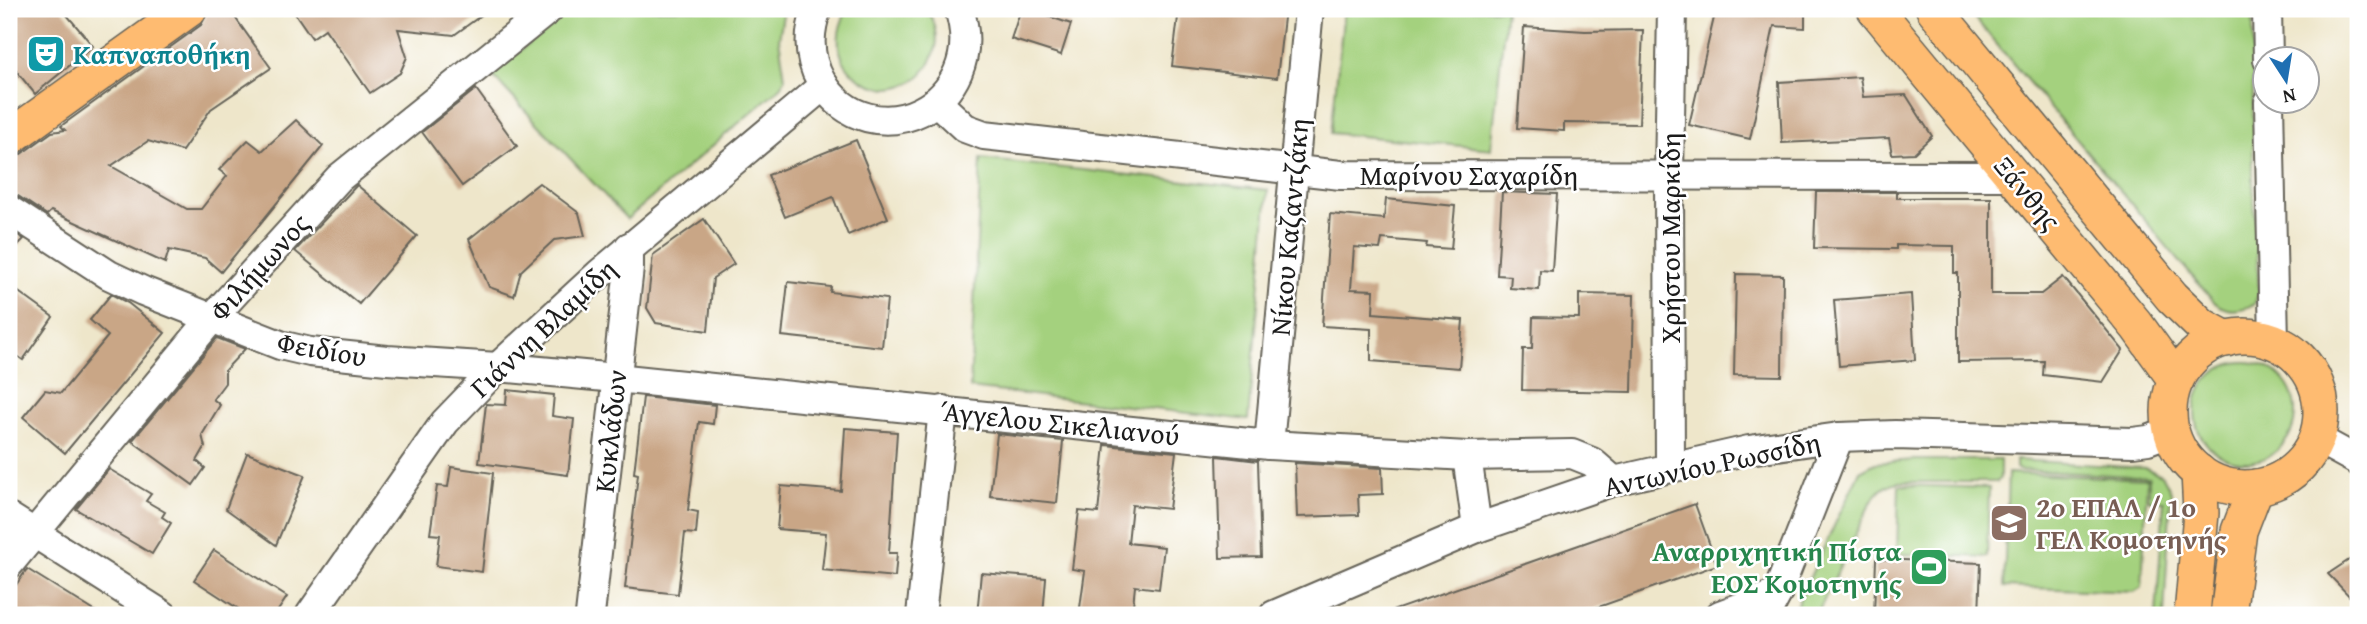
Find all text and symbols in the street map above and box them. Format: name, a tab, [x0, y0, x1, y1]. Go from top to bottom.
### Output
theatre icon: Καπναποθήκη	[25, 33, 67, 75]
place label: Καπναποθήκη	[73, 33, 251, 74]
north arrow	[2252, 46, 2322, 116]
text: N	[2280, 82, 2299, 112]
street label: Νίκου Καζαντζάκη	[1259, 116, 1318, 337]
street label: Χρήστου Μαρκίδη	[1649, 133, 1690, 343]
street label: Ξάνθης	[1985, 147, 2072, 239]
street label: Μαρίνου Σαχαρίδη	[1360, 154, 1578, 195]
street label: Φιλήμωνος	[199, 203, 318, 330]
street label: Γιάννη Βλαμίδη	[460, 249, 625, 407]
street label: Φειδίου	[274, 320, 370, 377]
street label: Κυκλάδων	[583, 367, 636, 495]
street label: Άγγελου Σικελιανού	[939, 390, 1182, 455]
street label: Αντωνίου Ρωσσίδη	[1600, 421, 1824, 506]
place label: 2ο ΕΠΑΛ / 1ο ΓΕΛ Κομοτηνής	[2036, 486, 2227, 559]
school or university icon: 2ο ΕΠΑΛ / 1ο ΓΕΛ Κομοτηνής	[1988, 502, 2030, 544]
place label: Αναρριχητική Πίστα ΕΟΣ Κομοτηνής	[1652, 530, 1902, 603]
sports icon: Αναρριχητική Πίστα ΕΟΣ Κομοτηνής	[1908, 546, 1950, 588]

